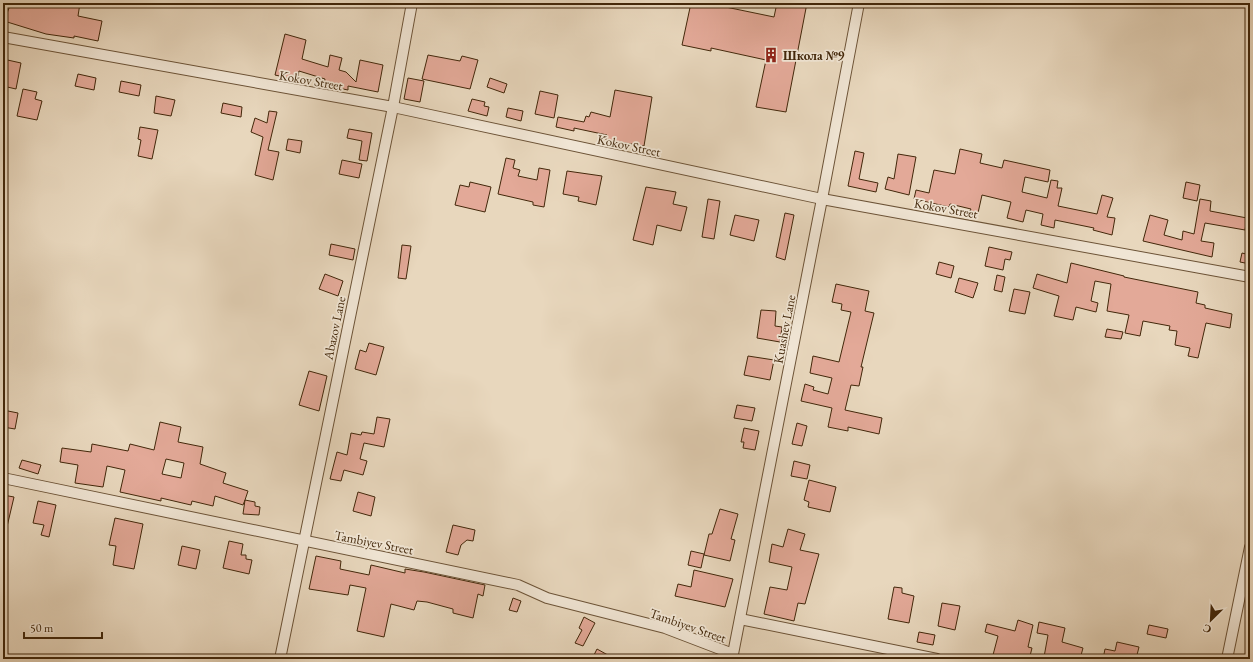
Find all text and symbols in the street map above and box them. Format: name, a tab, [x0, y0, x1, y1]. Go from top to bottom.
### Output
building icon: Школа №9	[762, 46, 780, 64]
place label: Школа №9	[783, 47, 844, 64]
street label: Kokov Street	[278, 67, 344, 94]
street label: Kokov Street	[596, 130, 662, 160]
street label: Kokov Street	[913, 195, 979, 222]
street label: Kuashev Lane	[769, 293, 800, 365]
street label: Abazov Lane	[319, 295, 350, 362]
street label: Tambiyev Street	[333, 527, 415, 558]
north arrow	[1191, 600, 1231, 640]
street label: Tambiyev Street	[647, 604, 728, 647]
scale bar	[24, 614, 102, 640]
text: 50 m	[30, 620, 54, 636]
text: С	[1200, 621, 1213, 637]

